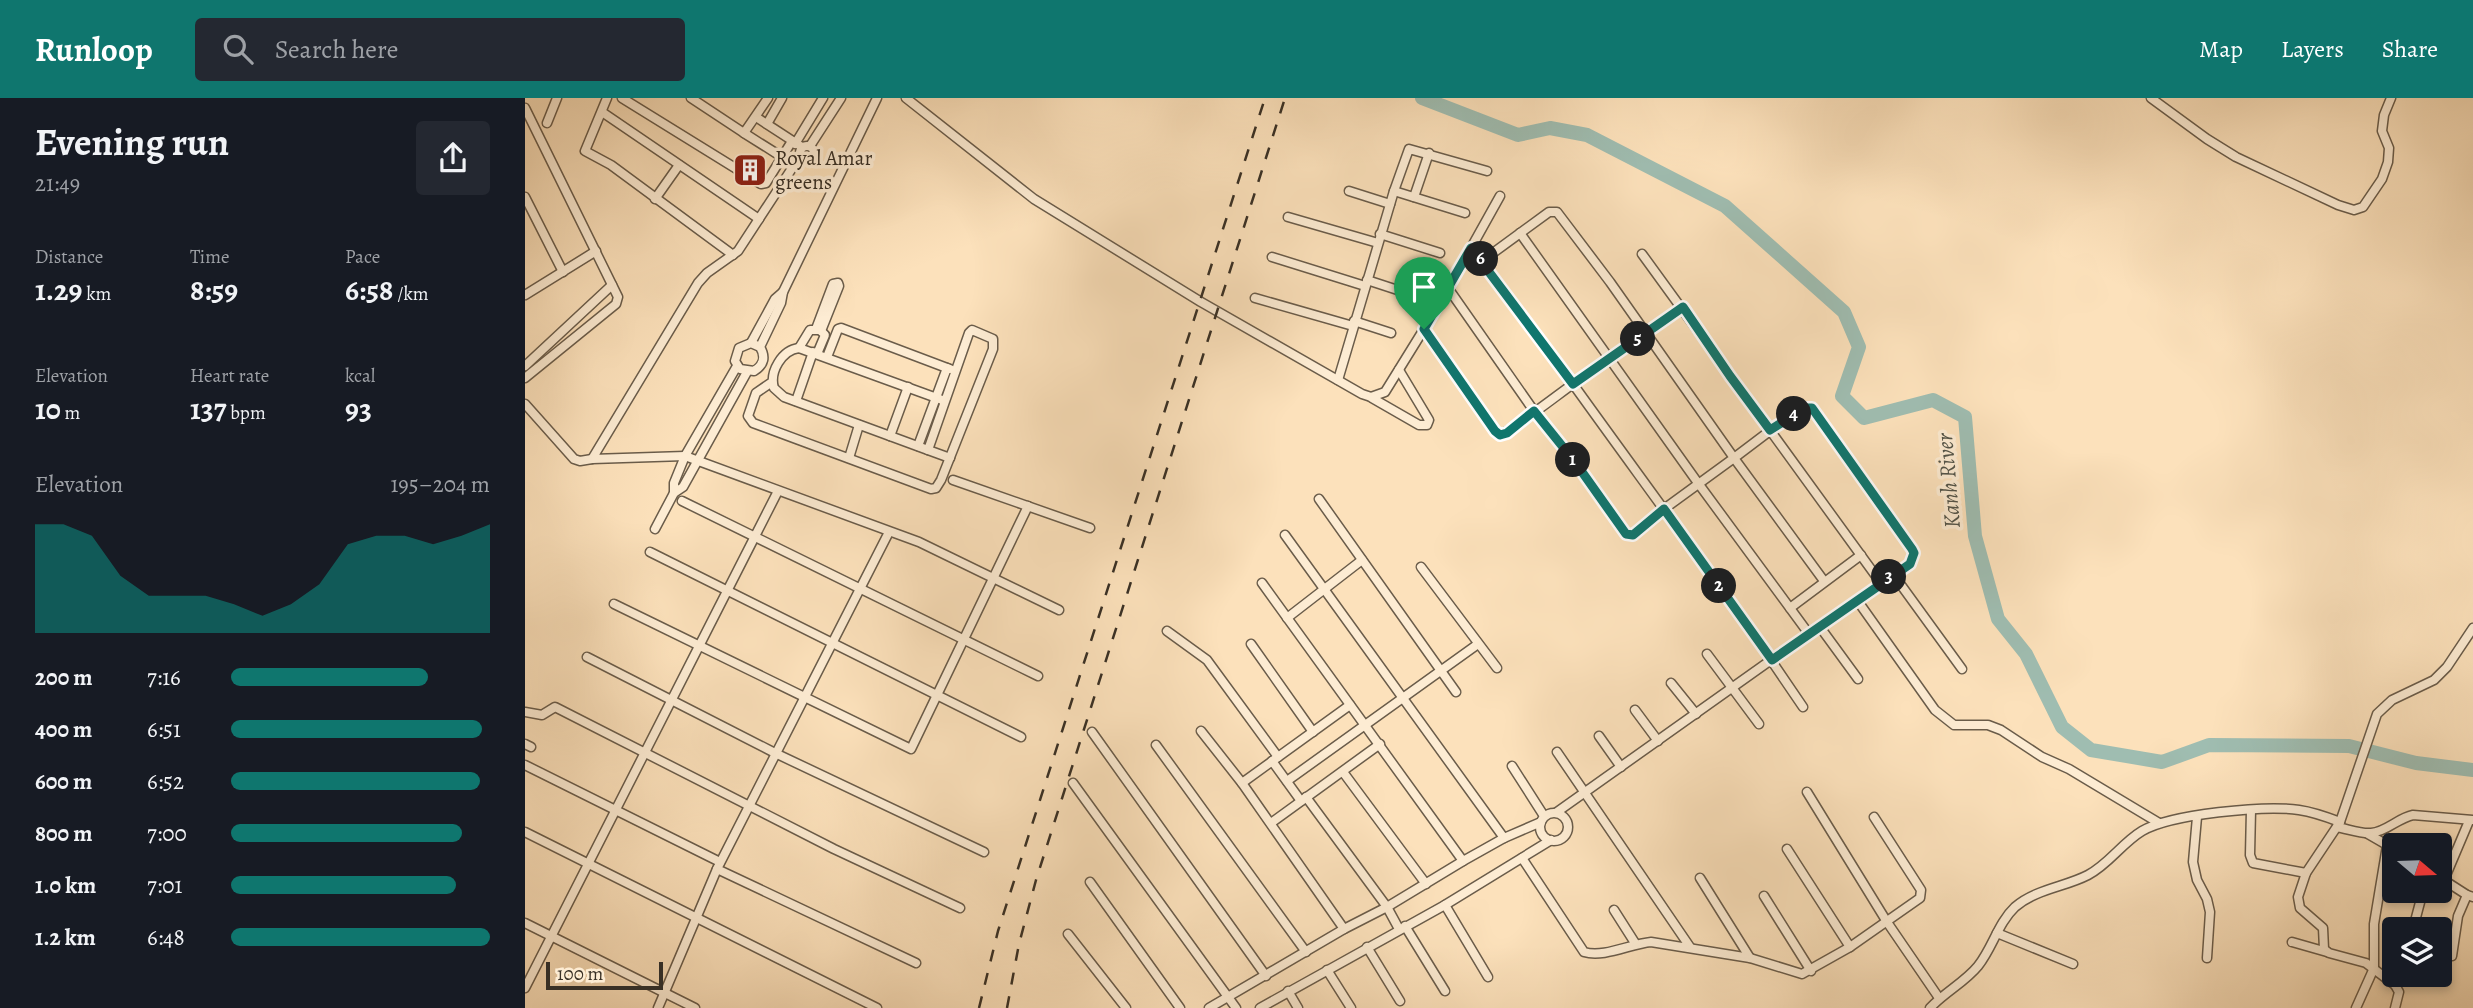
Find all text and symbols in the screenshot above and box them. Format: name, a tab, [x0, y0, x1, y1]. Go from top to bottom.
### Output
search box	[195, 18, 685, 81]
text: Runloop	[35, 27, 153, 72]
icon: search	[219, 30, 257, 68]
text: Search here	[275, 32, 398, 67]
text: Map	[2199, 33, 2243, 65]
text: Layers	[2281, 33, 2344, 65]
text: Share	[2382, 33, 2438, 65]
text: Evening run	[35, 116, 229, 168]
button: share	[416, 121, 490, 195]
place label: Royal Amar greens	[775, 144, 873, 196]
building icon: Royal Amar greens	[731, 151, 769, 189]
text: 21:49	[35, 168, 80, 199]
pin: 6	[1464, 242, 1499, 276]
text: Distance	[35, 244, 103, 270]
text: Time	[190, 244, 229, 270]
text: Pace	[345, 244, 380, 270]
text: 6	[1476, 245, 1485, 271]
pin	[1394, 257, 1454, 329]
icon: arrive	[1405, 268, 1443, 306]
text: 1.29	[35, 270, 82, 310]
text: 8:59	[190, 270, 238, 310]
text: 6:58	[345, 270, 393, 310]
text: km	[82, 281, 111, 307]
text: /km	[393, 281, 429, 307]
pin: 5	[1621, 322, 1655, 356]
text: 5	[1633, 325, 1642, 351]
text: Elevation	[35, 363, 108, 389]
text: Heart rate	[190, 363, 269, 389]
text: kcal	[345, 363, 375, 389]
text: 10	[35, 389, 61, 429]
text: 137	[190, 389, 226, 429]
text: 93	[345, 389, 372, 429]
pin: 4	[1777, 396, 1811, 432]
text: m	[61, 400, 80, 426]
text: bpm	[226, 400, 266, 426]
text: 4	[1789, 400, 1798, 426]
water label: Kanh River	[1929, 431, 1968, 530]
pin: 1	[1555, 442, 1591, 478]
text: 1	[1569, 446, 1576, 472]
text: Elevation	[35, 469, 123, 500]
text: 195–204 m	[391, 469, 490, 500]
pin: 3	[1871, 560, 1907, 594]
text: 3	[1884, 563, 1893, 589]
pin: 2	[1701, 568, 1737, 603]
text: 2	[1714, 572, 1723, 598]
text: 200 m	[35, 662, 93, 693]
text: 7:16	[147, 662, 181, 693]
text: 400 m	[35, 714, 92, 745]
text: 6:51	[147, 714, 181, 745]
text: 600 m	[35, 766, 92, 797]
text: 6:52	[147, 766, 184, 797]
text: 800 m	[35, 818, 92, 849]
text: 7:00	[147, 818, 187, 849]
north arrow	[2382, 833, 2452, 903]
map controls	[2382, 833, 2452, 987]
text: 1.0 km	[35, 870, 96, 901]
text: 7:01	[147, 870, 182, 901]
button: layers	[2382, 917, 2452, 987]
text: 1.2 km	[35, 922, 96, 953]
text: 6:48	[147, 922, 185, 953]
scale bar	[546, 959, 663, 991]
text: 100 m	[557, 961, 603, 987]

